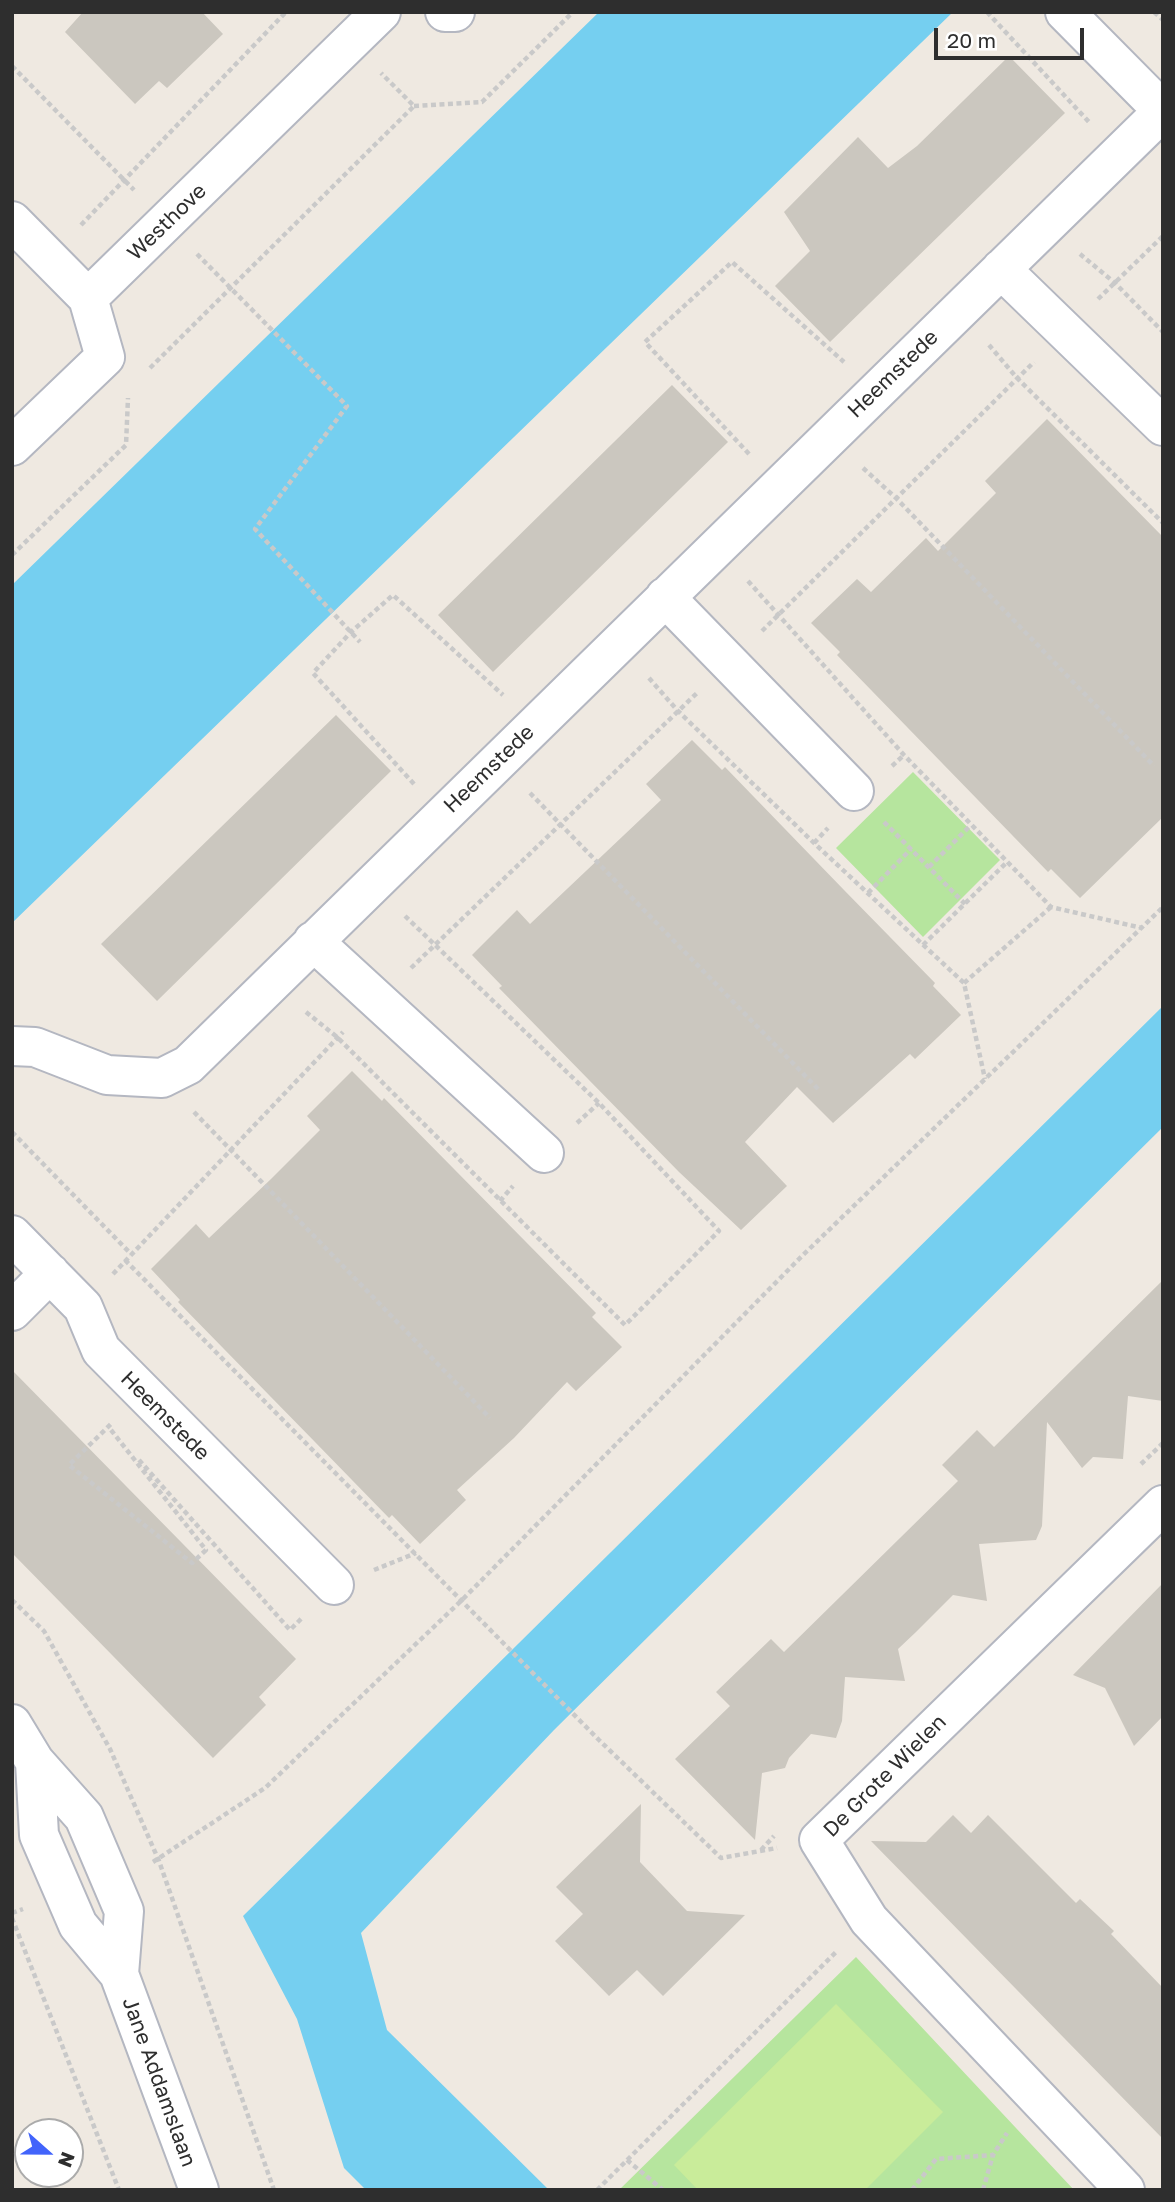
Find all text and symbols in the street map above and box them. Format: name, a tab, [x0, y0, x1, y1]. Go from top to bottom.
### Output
scale bar	[937, 14, 1088, 58]
text: 20 m	[947, 27, 996, 53]
street label: Westhove	[122, 178, 212, 266]
street label: Heemstede	[843, 325, 943, 423]
street label: Heemstede	[439, 720, 539, 818]
street label: Heemstede	[115, 1366, 215, 1466]
street label: De Grote Wielen	[818, 1709, 952, 1843]
street label: Jane Addamslaan	[117, 1994, 201, 2170]
north arrow	[14, 2118, 84, 2188]
text: N	[54, 2149, 81, 2171]

